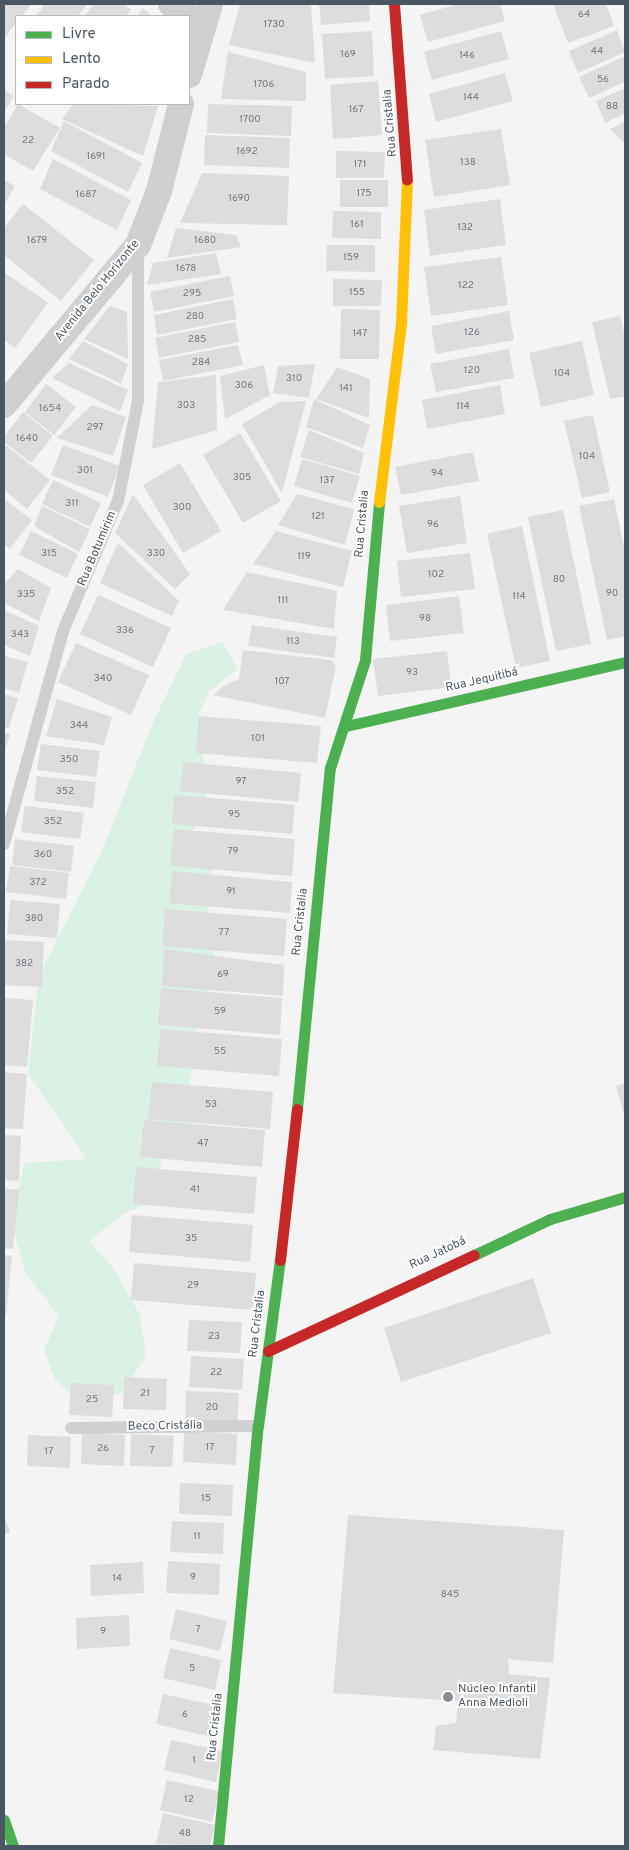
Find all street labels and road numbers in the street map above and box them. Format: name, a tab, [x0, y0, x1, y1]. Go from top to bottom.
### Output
street label: Rua Cristalia	[381, 89, 401, 157]
street label: Avenida Belo Horizonte	[53, 238, 143, 344]
street label: Rua Cristalia	[353, 490, 373, 558]
street label: Rua Botumirim	[76, 509, 120, 589]
street label: Rua Jequitibá	[444, 666, 520, 696]
street label: Rua Cristalia	[290, 887, 312, 957]
street label: Rua Jatobá	[407, 1235, 469, 1273]
street label: Rua Cristalia	[247, 1289, 269, 1359]
street label: Beco Cristália	[128, 1419, 202, 1435]
street label: Rua Cristalia	[205, 1692, 227, 1762]

